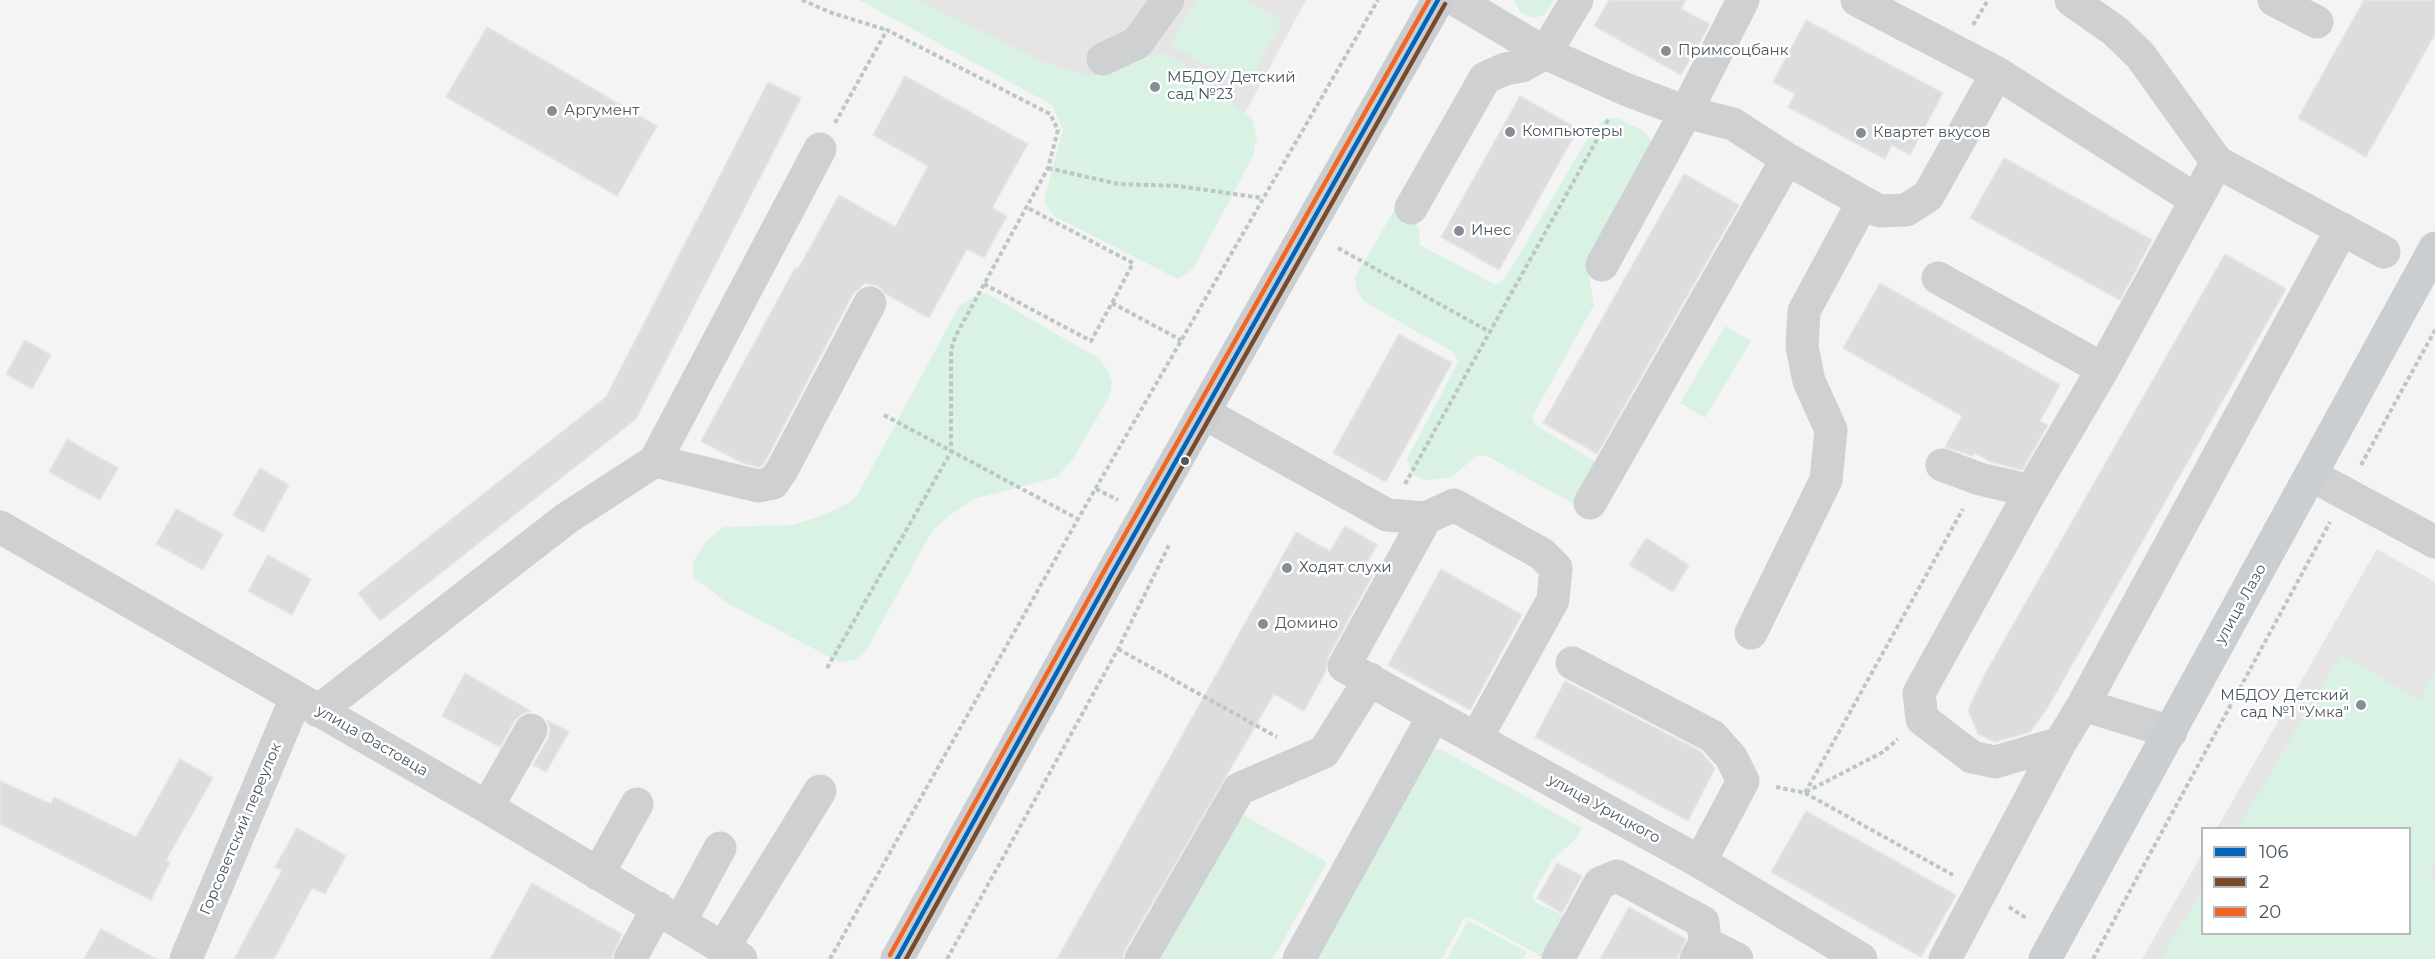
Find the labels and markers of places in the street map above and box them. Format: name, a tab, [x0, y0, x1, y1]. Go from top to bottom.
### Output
place label: Примсоцбанк	[1678, 42, 1788, 60]
marker: Примсоцбанк	[1659, 44, 1673, 58]
place label: МБДОУ Детский сад №23	[1167, 69, 1296, 104]
marker: МБДОУ Детский сад №23	[1148, 80, 1162, 94]
place label: Аргумент	[564, 102, 639, 120]
marker: Аргумент	[545, 104, 559, 118]
place label: Компьютеры	[1522, 123, 1623, 141]
place label: Квартет вкусов	[1873, 124, 1991, 142]
marker: Компьютеры	[1503, 125, 1517, 139]
marker: Квартет вкусов	[1854, 126, 1868, 140]
place label: Инес	[1471, 222, 1511, 240]
marker: Инес	[1452, 224, 1466, 238]
unlabelled marker	[1179, 455, 1191, 467]
place label: Ходят слухи	[1299, 559, 1392, 577]
marker: Ходят слухи	[1280, 561, 1294, 575]
place label: Домино	[1275, 615, 1338, 633]
marker: Домино	[1256, 617, 1270, 631]
place label: МБДОУ Детский сад №1 "Умка"	[2220, 687, 2349, 722]
marker: МБДОУ Детский сад №1 "Умка"	[2354, 698, 2368, 712]

